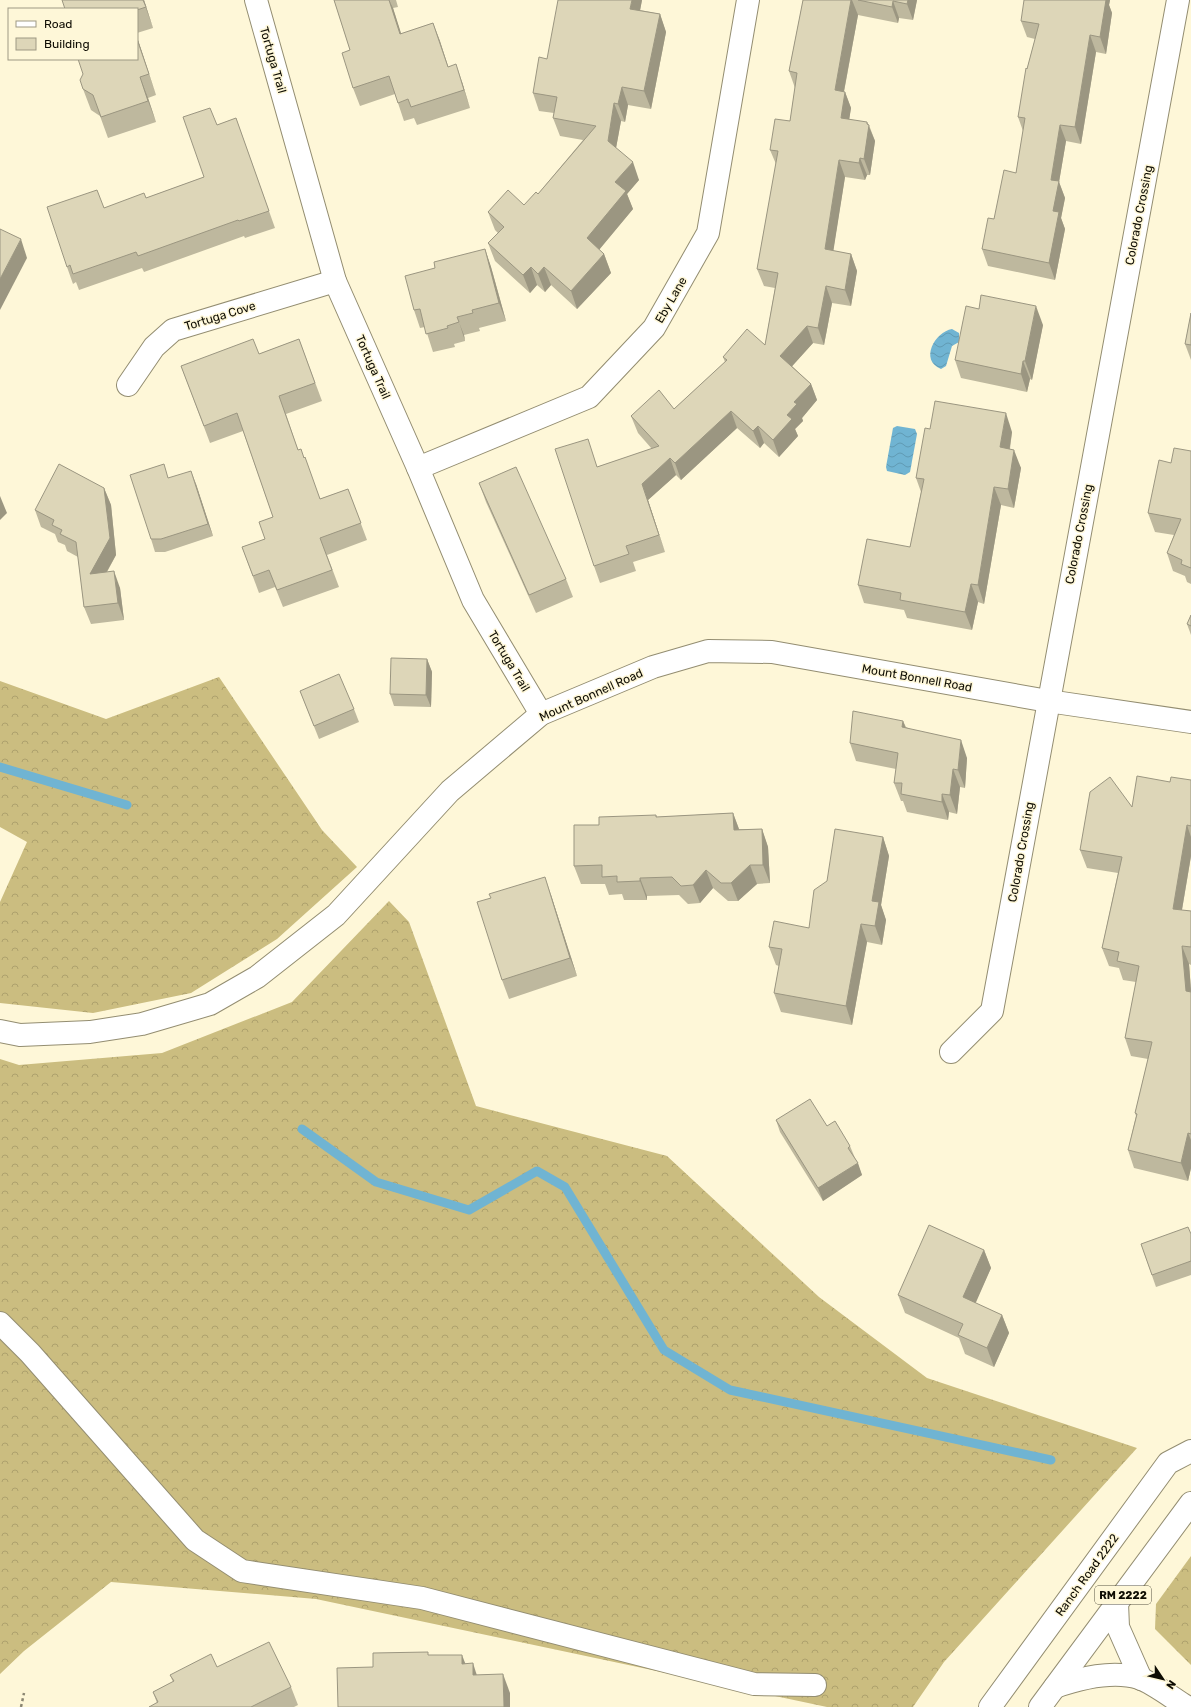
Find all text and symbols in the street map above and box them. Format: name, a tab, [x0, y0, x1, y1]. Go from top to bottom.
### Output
legend	[8, 8, 138, 60]
text: Road	[44, 17, 72, 31]
street label: Tortuga Trail	[257, 25, 289, 95]
text: Building	[44, 37, 90, 51]
street label: Colorado Crossing	[1122, 164, 1156, 266]
street label: Eby Lane	[652, 274, 690, 325]
street label: Tortuga Cove	[183, 298, 258, 333]
street label: Tortuga Trail	[353, 333, 393, 401]
street label: Colorado Crossing	[1062, 483, 1096, 585]
street label: Tortuga Trail	[485, 628, 533, 694]
street label: Mount Bonnell Road	[861, 661, 973, 695]
street label: Mount Bonnell Road	[537, 666, 645, 724]
street label: Colorado Crossing	[1005, 801, 1037, 903]
street label: Ranch Road 2222	[1052, 1531, 1122, 1619]
road number: RM 2222	[1095, 1586, 1151, 1604]
north arrow	[1143, 1659, 1183, 1699]
text: N	[1163, 1677, 1178, 1691]

